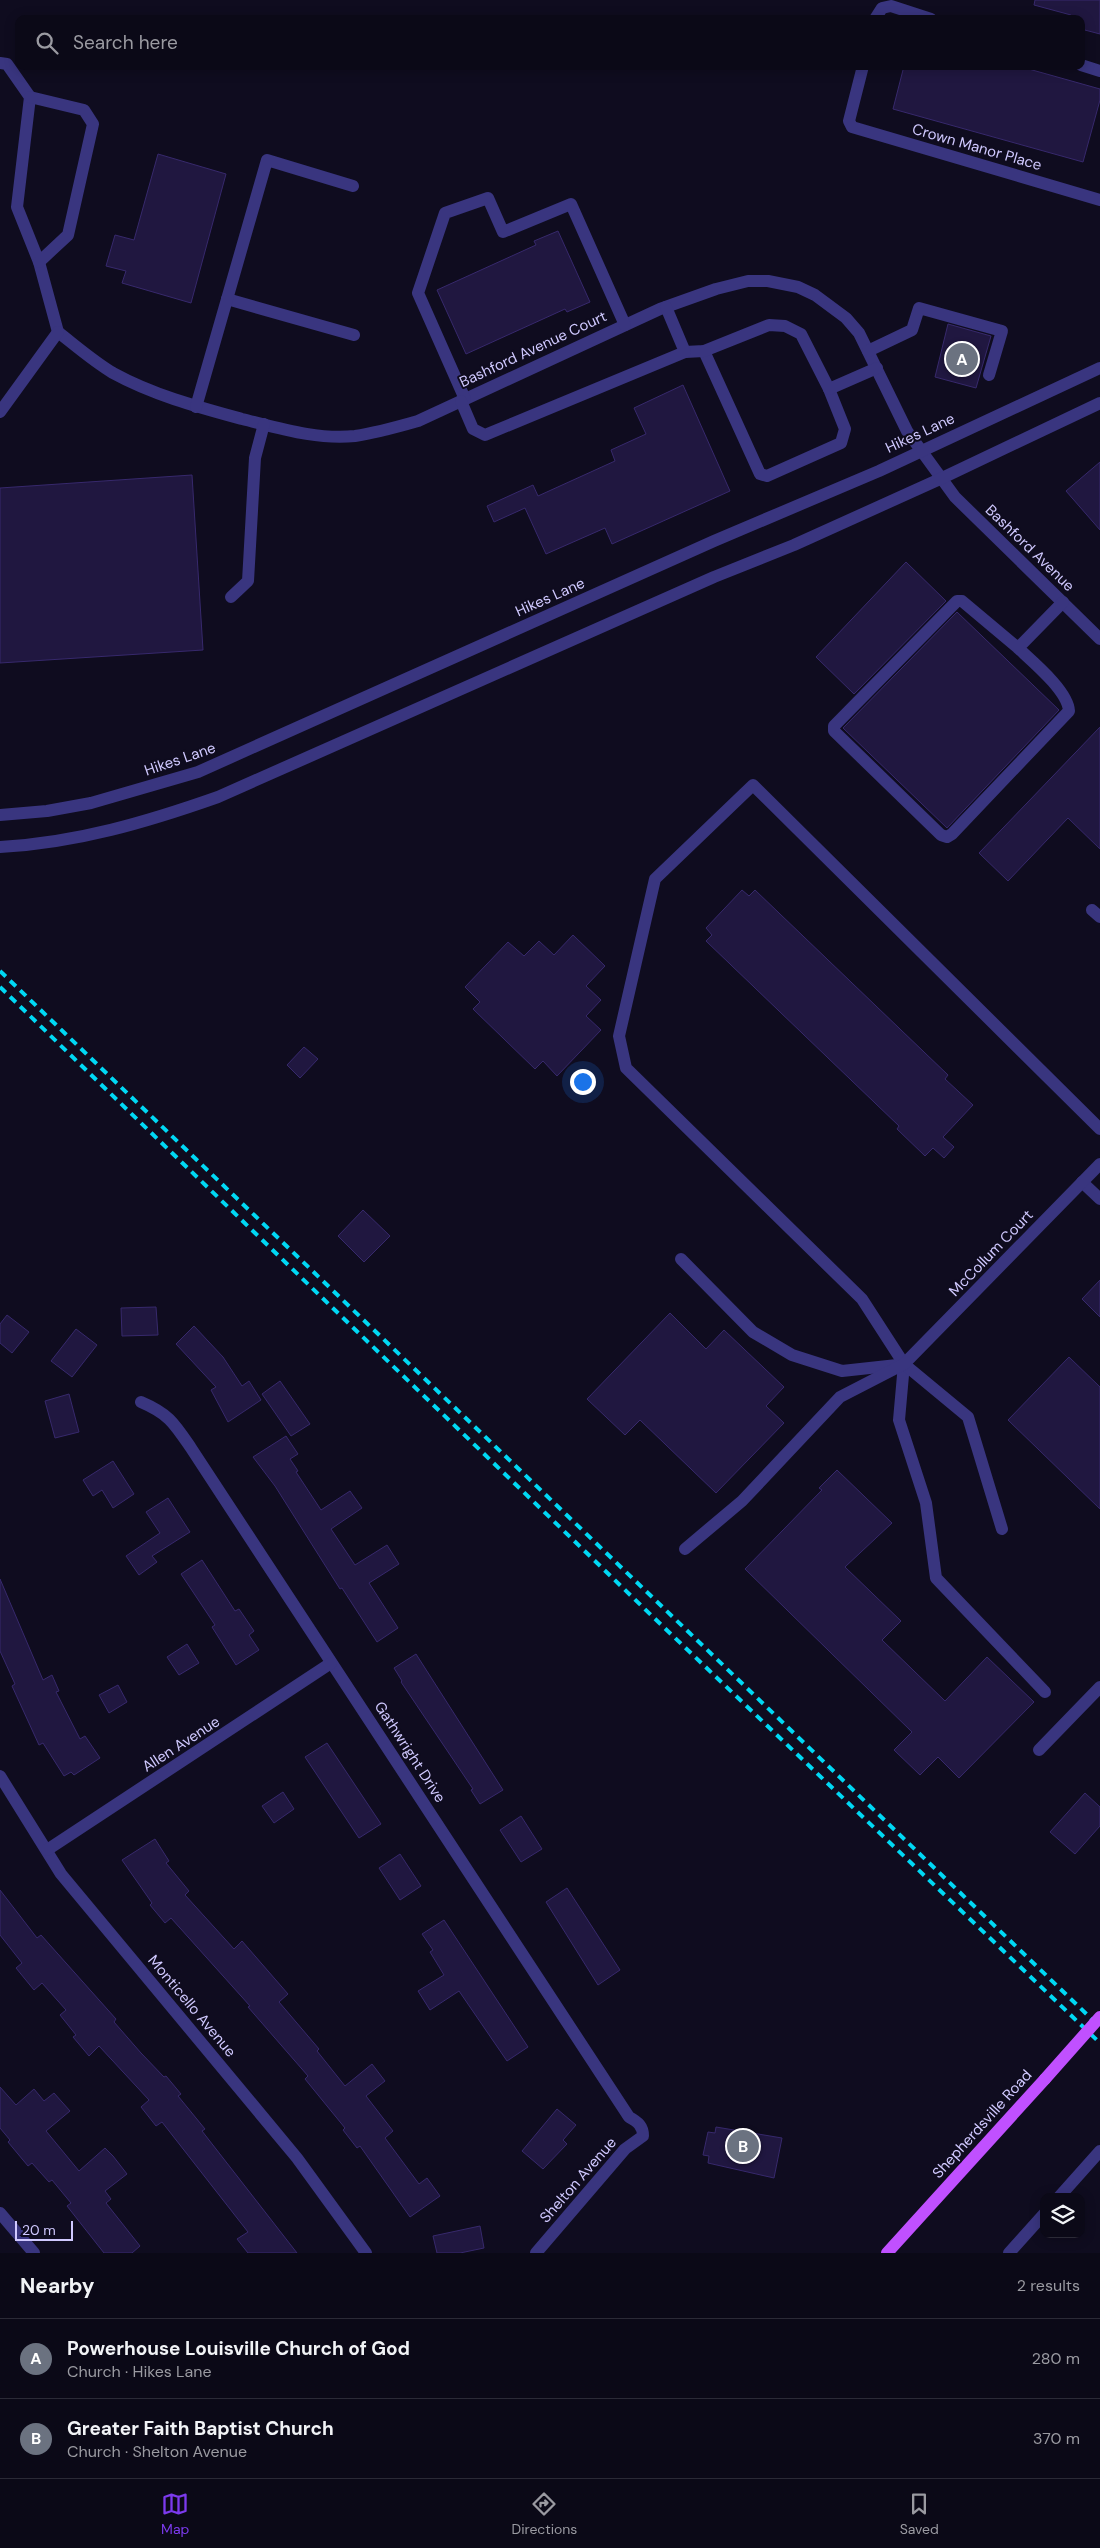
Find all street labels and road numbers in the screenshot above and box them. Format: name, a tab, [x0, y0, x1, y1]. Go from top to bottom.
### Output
street label: Crown Manor Place	[910, 119, 1044, 175]
street label: Bashford Avenue Court	[456, 306, 610, 392]
street label: Hikes Lane	[882, 408, 958, 458]
street label: Bashford Avenue	[981, 500, 1079, 596]
street label: Hikes Lane	[512, 573, 588, 621]
street label: Hikes Lane	[142, 737, 218, 781]
street label: McCollum Court	[944, 1205, 1038, 1301]
street label: Gathwright Drive	[370, 1698, 450, 1806]
street label: Allen Avenue	[138, 1711, 224, 1777]
street label: Monticello Avenue	[143, 1951, 241, 2061]
street label: Shepherdsville Road	[928, 2065, 1036, 2183]
street label: Shelton Avenue	[535, 2133, 621, 2227]

